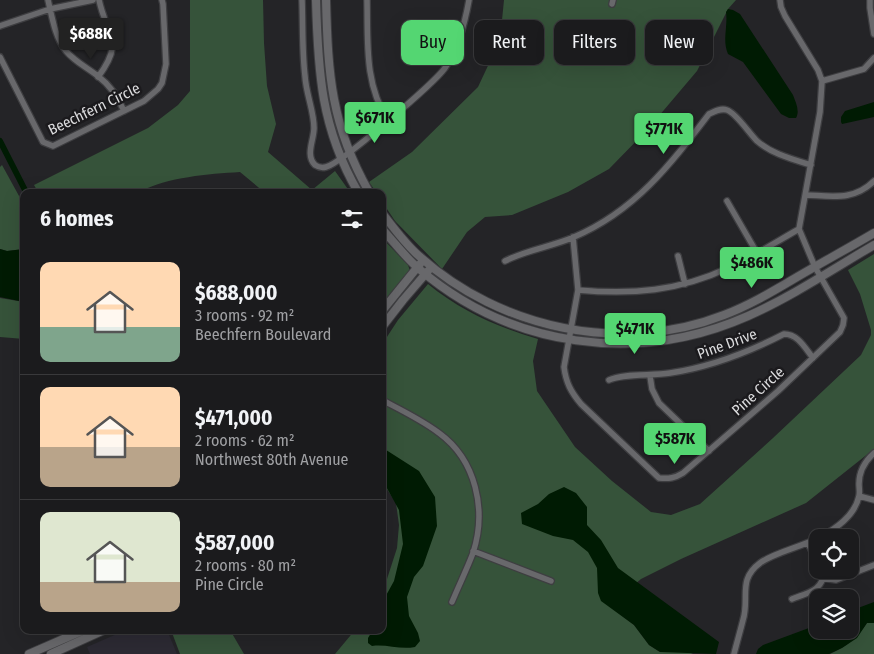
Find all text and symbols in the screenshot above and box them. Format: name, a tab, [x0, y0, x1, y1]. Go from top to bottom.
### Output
pin: $688K	[56, 18, 126, 60]
chip: Buy	[401, 20, 464, 65]
chip: Rent	[474, 20, 544, 65]
chip: Filters	[554, 20, 635, 65]
chip: New	[645, 20, 713, 65]
text: $688K	[70, 24, 112, 43]
street label: Beechfern Circle	[45, 79, 143, 139]
pin: $671K	[340, 102, 410, 144]
text: $671K	[356, 108, 394, 127]
pin: $771K	[629, 112, 699, 155]
text: $771K	[645, 119, 683, 138]
icon: filters	[338, 205, 366, 233]
text: 6 homes	[40, 206, 113, 232]
pin: $486K	[717, 246, 787, 289]
text: $486K	[731, 253, 773, 272]
text: $688,000	[195, 280, 277, 306]
icon: home	[80, 282, 140, 342]
text: 3 rooms · 92 m²	[195, 306, 294, 325]
pin: $471K	[600, 312, 670, 355]
text: $471K	[616, 319, 654, 338]
text: Beechfern Boulevard	[195, 325, 331, 344]
street label: Pine Drive	[695, 325, 759, 363]
street label: Pine Circle	[728, 363, 788, 419]
text: $471,000	[195, 405, 272, 431]
icon: home	[80, 407, 140, 467]
pin: $587K	[640, 422, 710, 465]
text: $587K	[655, 429, 695, 448]
text: 2 rooms · 62 m²	[195, 431, 294, 450]
text: Northwest 80th Avenue	[195, 450, 348, 469]
map controls	[809, 529, 859, 639]
button: locate	[809, 529, 859, 579]
text: $587,000	[195, 530, 274, 556]
icon: home	[80, 532, 140, 592]
text: 2 rooms · 80 m²	[195, 556, 296, 575]
text: Pine Circle	[195, 575, 264, 594]
button: layers	[809, 589, 859, 639]

